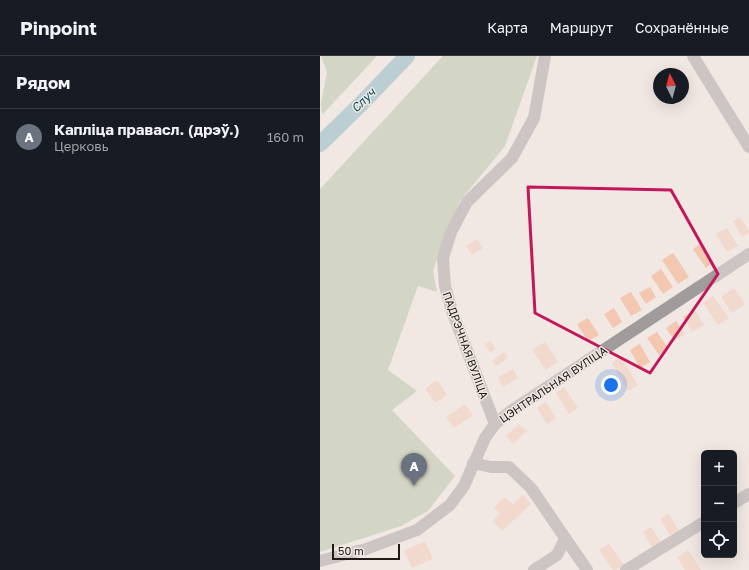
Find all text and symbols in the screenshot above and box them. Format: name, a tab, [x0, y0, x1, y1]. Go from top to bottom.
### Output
text: Pinpoint	[20, 16, 97, 39]
text: Карта	[487, 19, 528, 36]
text: Маршрут	[550, 19, 613, 36]
text: Сохранённые	[635, 19, 729, 36]
north arrow	[653, 68, 689, 104]
text: Рядом	[16, 72, 70, 93]
water label: Случ	[348, 84, 379, 115]
text: Капліца правасл. (дрэў.)	[54, 120, 239, 138]
text: A	[24, 129, 34, 145]
text: 160 m	[267, 129, 304, 145]
text: Церковь	[54, 138, 109, 154]
street label: ПАДРЭЧНАЯ ВУЛІЦА	[441, 290, 492, 401]
street label: ЦЭНТРАЛЬНАЯ ВУЛІЦА	[497, 343, 610, 425]
your location	[601, 375, 621, 395]
map controls	[701, 450, 737, 558]
button: +	[701, 450, 737, 486]
pin: A	[401, 453, 427, 486]
button: −	[701, 486, 737, 522]
button: locate	[701, 522, 737, 558]
scale bar	[332, 542, 400, 561]
text: 50 m	[338, 544, 364, 557]

